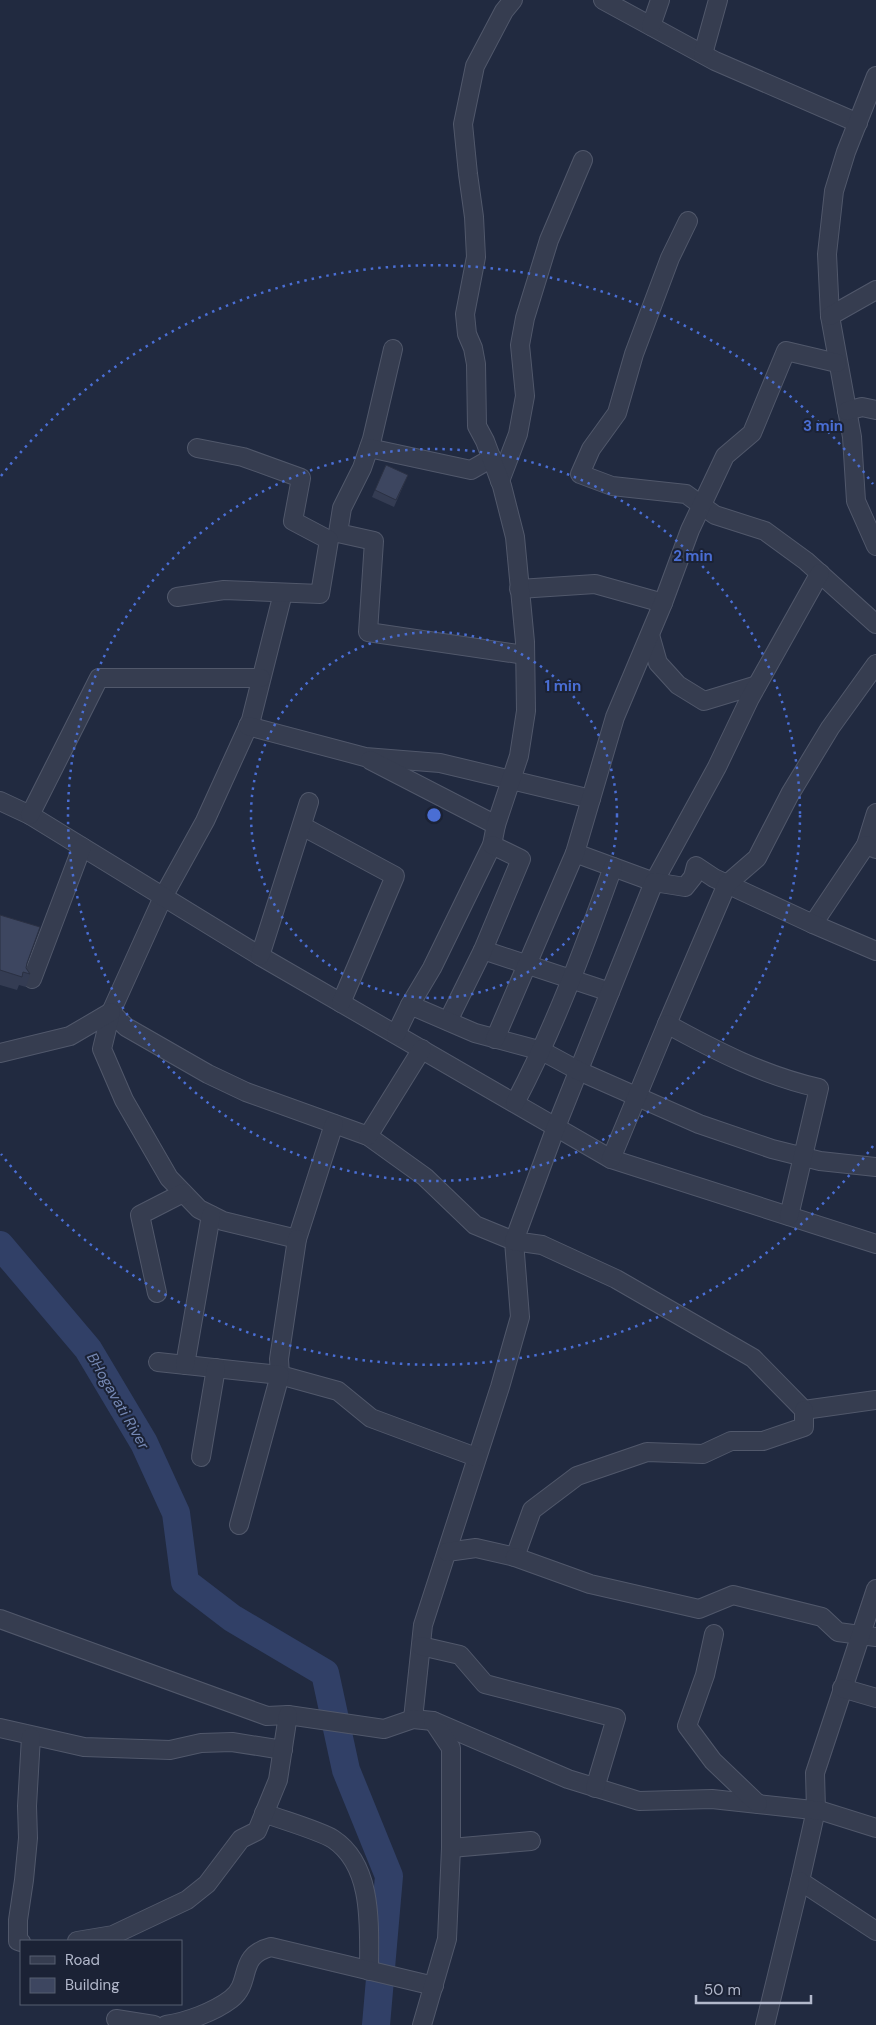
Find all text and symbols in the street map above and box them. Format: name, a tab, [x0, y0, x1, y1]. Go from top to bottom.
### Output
text: 3 min	[803, 416, 843, 436]
text: 2 min	[673, 546, 713, 566]
text: 1 min	[545, 676, 581, 696]
centre of rings	[425, 806, 443, 824]
water label: BHogavati River	[82, 1349, 154, 1453]
legend	[20, 1940, 182, 2005]
text: Road	[65, 1950, 100, 1970]
scale bar	[696, 1972, 811, 2004]
text: Building	[65, 1975, 120, 1995]
text: 50 m	[704, 1980, 741, 2000]

